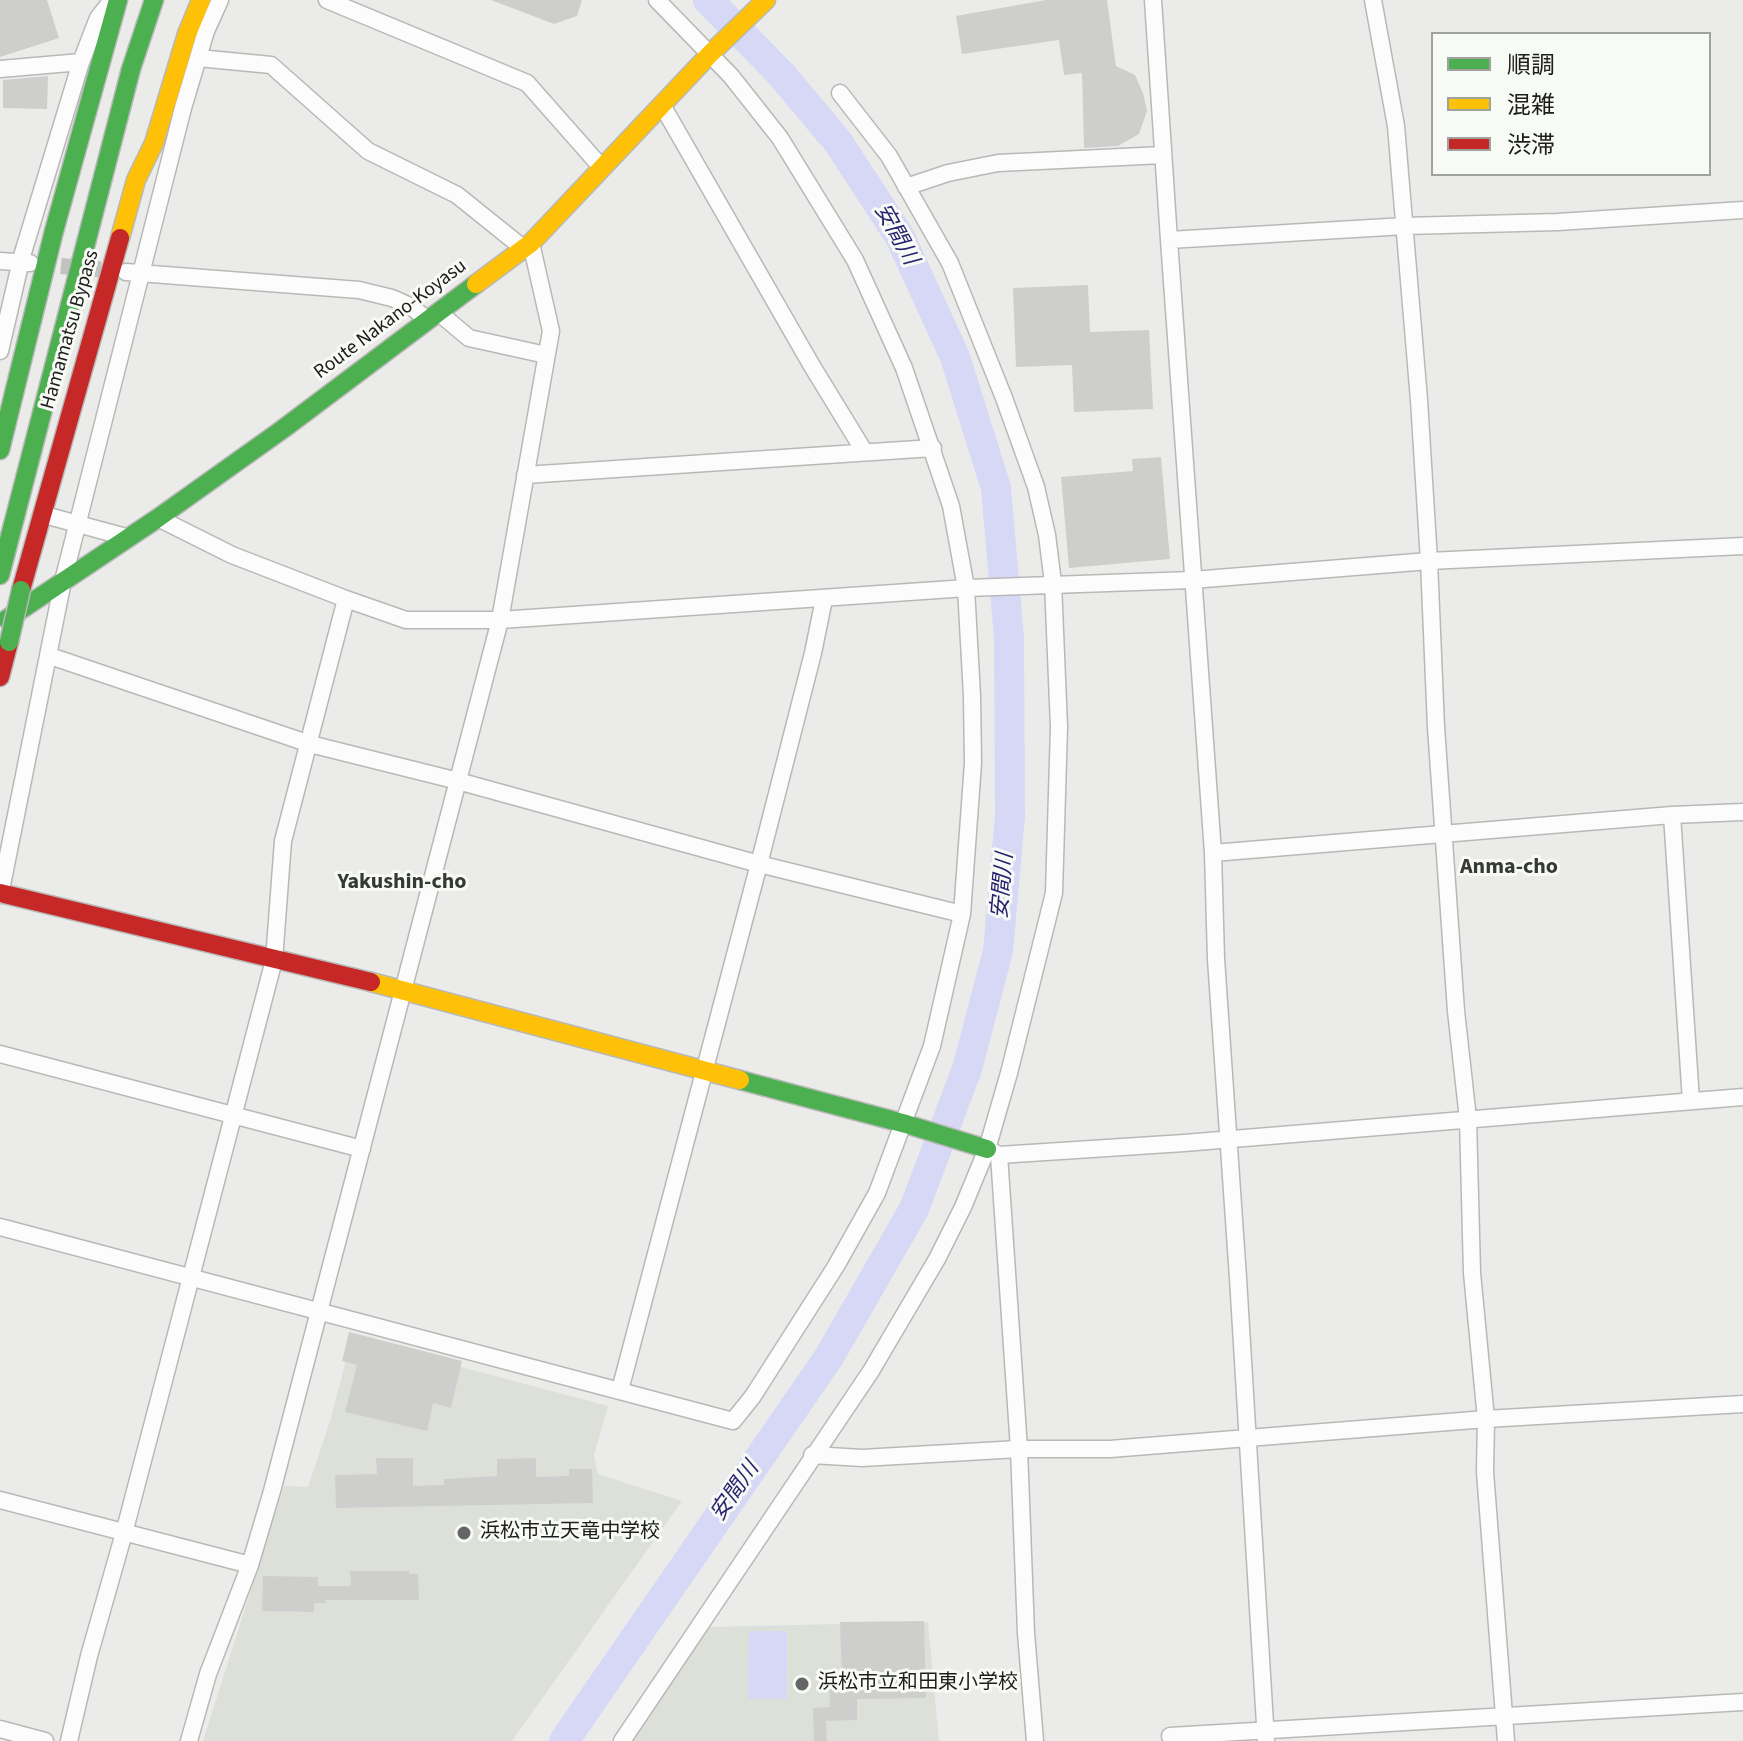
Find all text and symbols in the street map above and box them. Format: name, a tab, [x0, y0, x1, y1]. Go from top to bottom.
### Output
legend	[1431, 32, 1711, 176]
text: 順調	[1507, 48, 1555, 83]
text: 混雑	[1507, 88, 1555, 123]
text: 渋滞	[1507, 128, 1555, 163]
water label: 安間川	[867, 200, 923, 270]
street label: Hamamatsu Bypass	[37, 248, 105, 412]
street label: Route Nakano-Koyasu	[310, 255, 472, 385]
water label: 安間川	[988, 852, 1020, 920]
district label: Anma-cho	[1460, 855, 1558, 881]
district label: Yakushin-cho	[338, 870, 466, 896]
water label: 安間川	[706, 1457, 766, 1527]
place label: 浜松市立天竜中学校	[480, 1521, 660, 1545]
marker: 浜松市立天竜中学校	[455, 1524, 473, 1542]
place label: 浜松市立和田東小学校	[818, 1672, 1018, 1696]
marker: 浜松市立和田東小学校	[793, 1675, 811, 1693]

